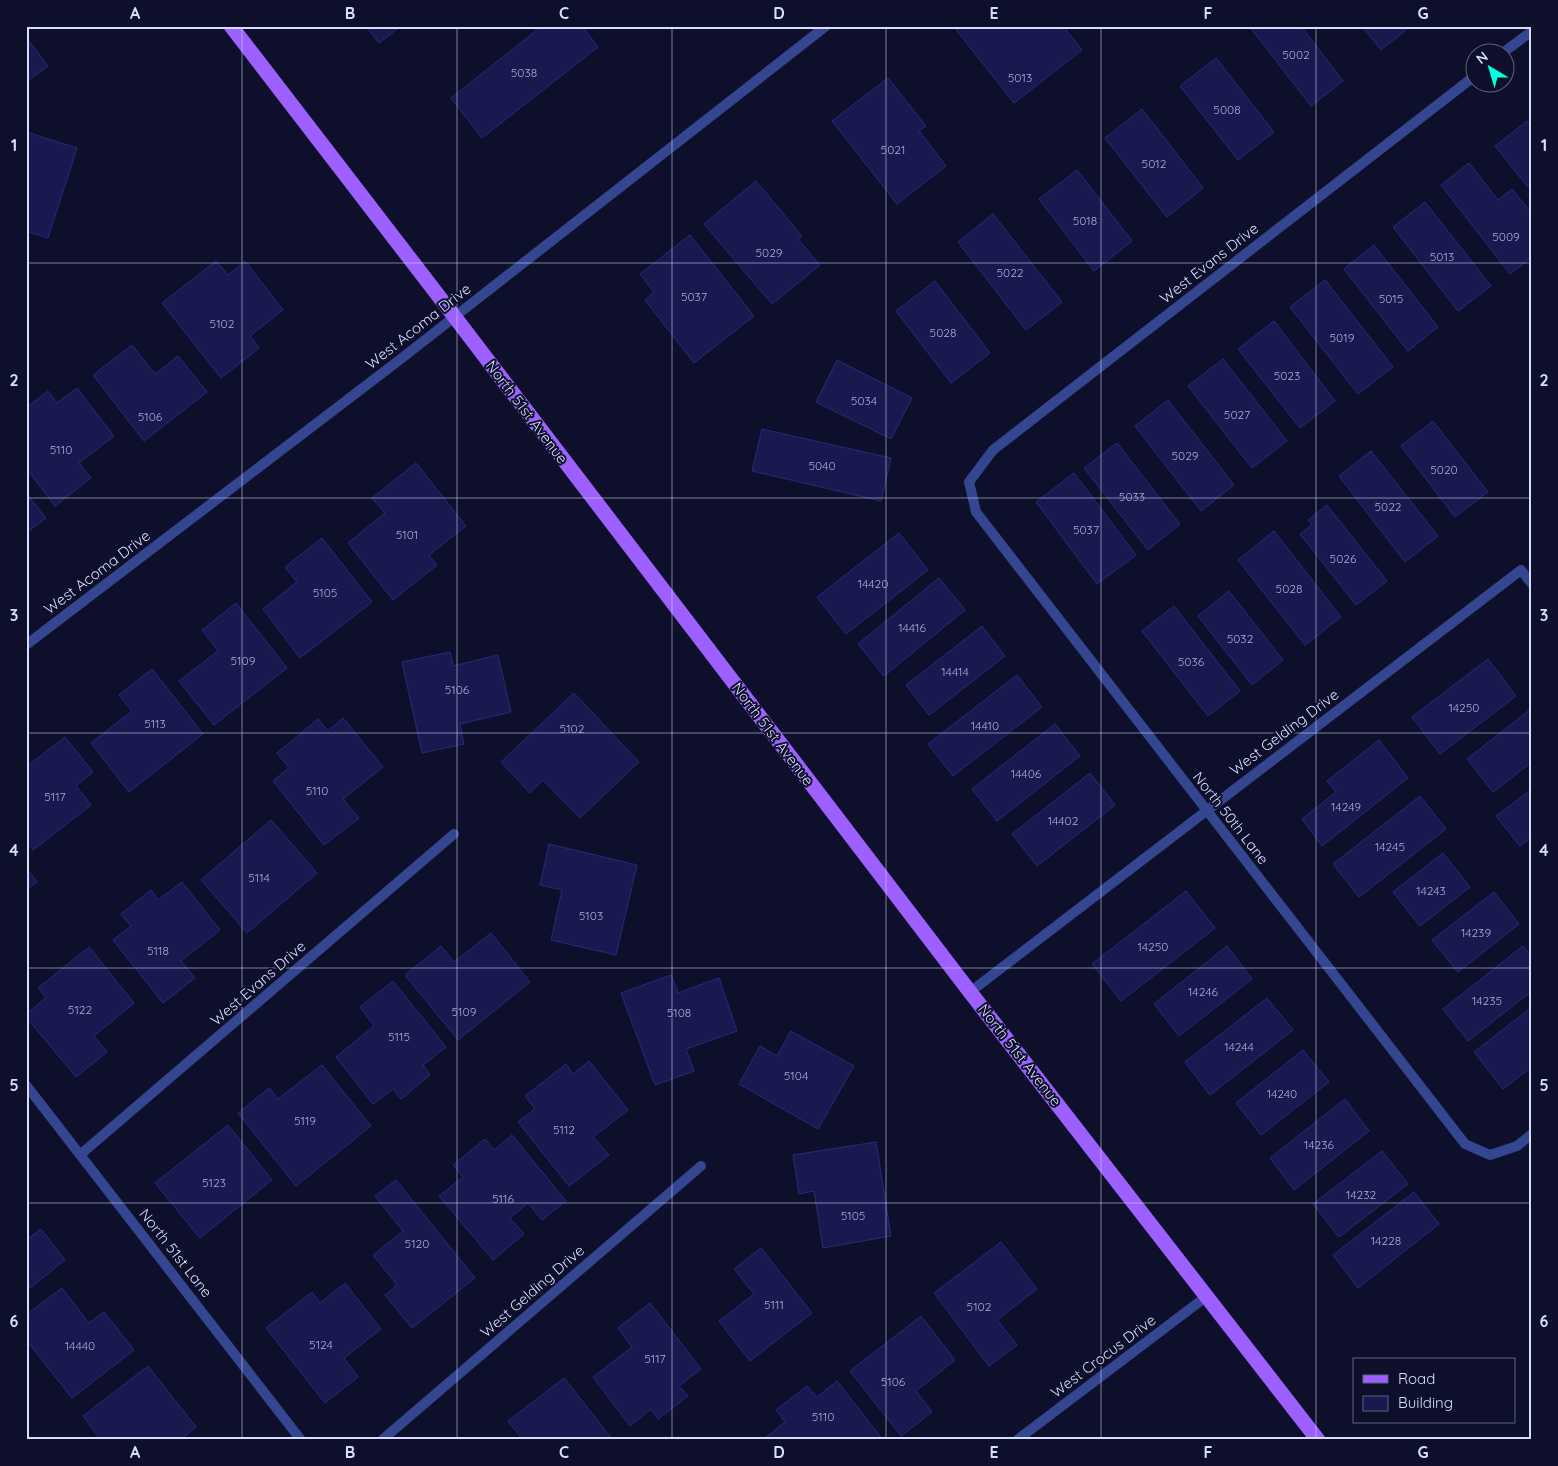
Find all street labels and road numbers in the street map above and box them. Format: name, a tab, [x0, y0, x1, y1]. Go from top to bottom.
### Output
street label: West Evans Drive	[1156, 219, 1262, 307]
street label: West Acoma Drive	[362, 279, 474, 373]
street label: North 51st Avenue	[482, 356, 572, 468]
street label: West Acoma Drive	[40, 526, 154, 618]
street label: North 51st Avenue	[728, 678, 818, 790]
street label: West Gelding Drive	[1226, 685, 1342, 779]
street label: North 50th Lane	[1189, 768, 1273, 868]
street label: West Evans Drive	[206, 936, 310, 1030]
street label: North 51st Avenue	[974, 1000, 1066, 1110]
street label: North 51st Lane	[135, 1205, 217, 1301]
street label: West Gelding Drive	[476, 1241, 588, 1341]
street label: West Crocus Drive	[1047, 1310, 1159, 1402]

